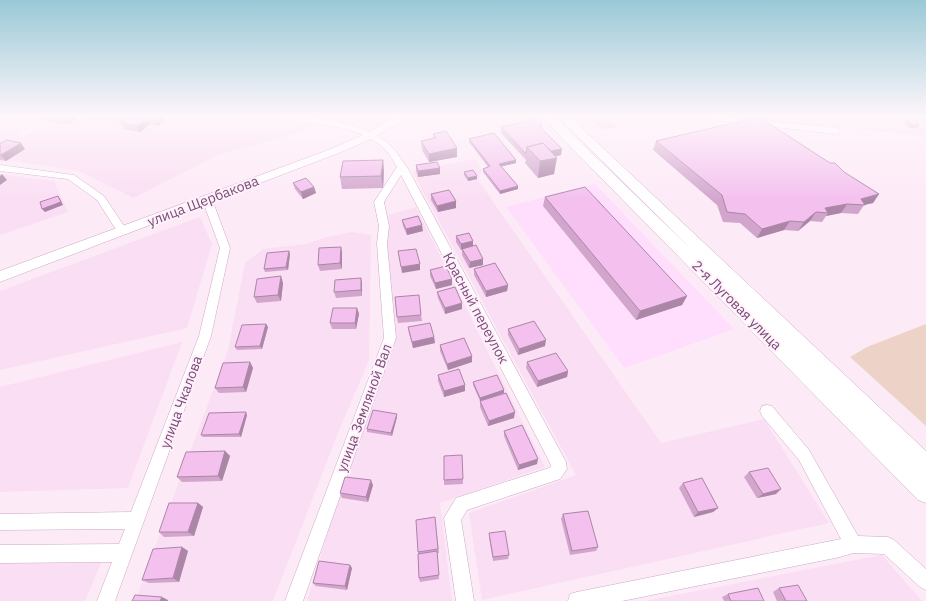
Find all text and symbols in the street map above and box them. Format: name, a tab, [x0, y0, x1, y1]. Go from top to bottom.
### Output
street label: улица Щербакова	[145, 171, 262, 230]
street label: Красный переулок	[439, 249, 513, 367]
street label: 2-я Луговая улица	[688, 256, 786, 354]
street label: улица Земляной Вал	[332, 341, 396, 475]
street label: улица Чкалова	[156, 353, 206, 451]

